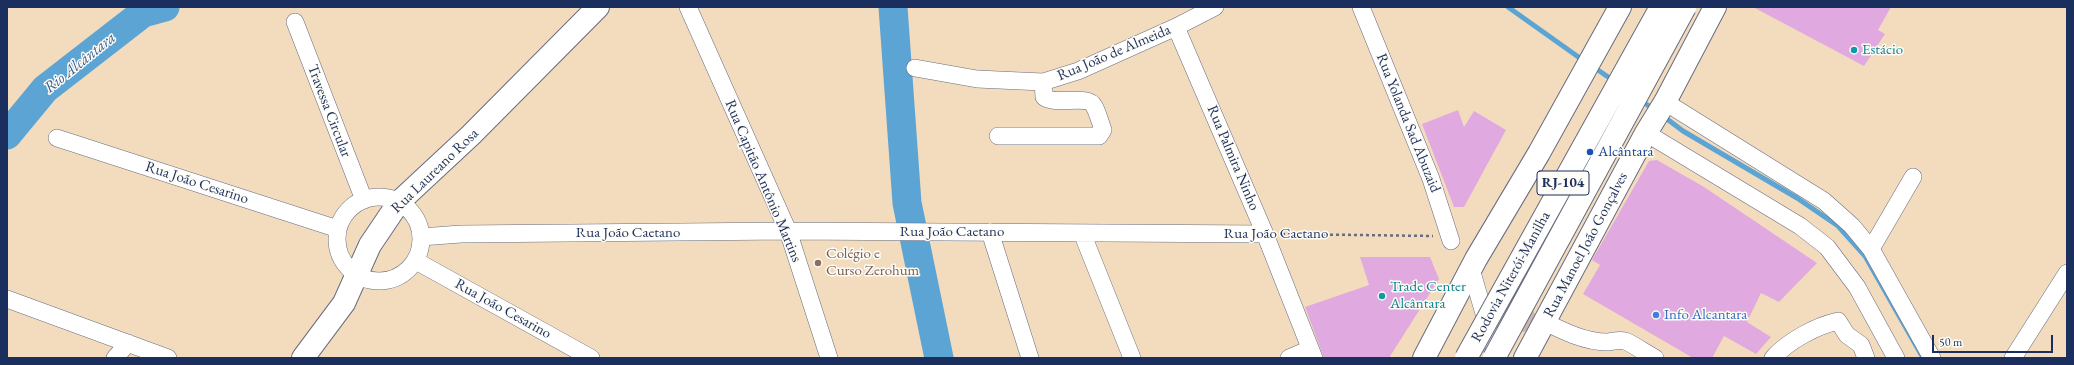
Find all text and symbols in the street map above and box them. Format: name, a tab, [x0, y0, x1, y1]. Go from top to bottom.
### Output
street label: Rua João de Almeida	[1055, 21, 1173, 85]
water label: Rio Alcântara	[40, 28, 120, 98]
place label: Estácio	[1862, 41, 1903, 59]
marker: Estácio	[1849, 45, 1859, 55]
street label: Rua Yolanda Sad Abuzaid	[1372, 51, 1444, 195]
street label: Travessa Circular	[303, 62, 355, 160]
street label: Rua Capitão Antônio Martins	[721, 97, 805, 265]
street label: Rua Palmira Ninho	[1203, 103, 1263, 213]
street label: Rua Laureano Rosa	[388, 125, 482, 217]
place label: Alcântara	[1598, 143, 1653, 161]
marker: Alcântara	[1585, 147, 1595, 157]
street label: Rua João Cesarino	[143, 158, 251, 208]
street label: Rua Manoel João Gonçalves	[1540, 169, 1632, 321]
road number: RJ-104	[1537, 171, 1589, 195]
street label: Rodovia Niterói-Manilha	[1468, 209, 1554, 345]
street label: Rua João Caetano	[900, 223, 1004, 241]
street label: Rua João Caetano	[576, 224, 680, 242]
street label: Rua João Caetano	[1224, 225, 1328, 243]
place label: Colégio e Curso Zerohum	[826, 245, 919, 280]
marker: Colégio e Curso Zerohum	[813, 258, 823, 268]
street label: Rua João Cesarino	[452, 275, 554, 343]
place label: Trade Center Alcântara	[1390, 278, 1466, 313]
marker: Trade Center Alcântara	[1377, 291, 1387, 301]
place label: Info Alcantara	[1664, 306, 1747, 324]
marker: Info Alcantara	[1651, 310, 1661, 320]
scale bar	[1934, 327, 2055, 353]
text: 50 m	[1939, 334, 1962, 350]

